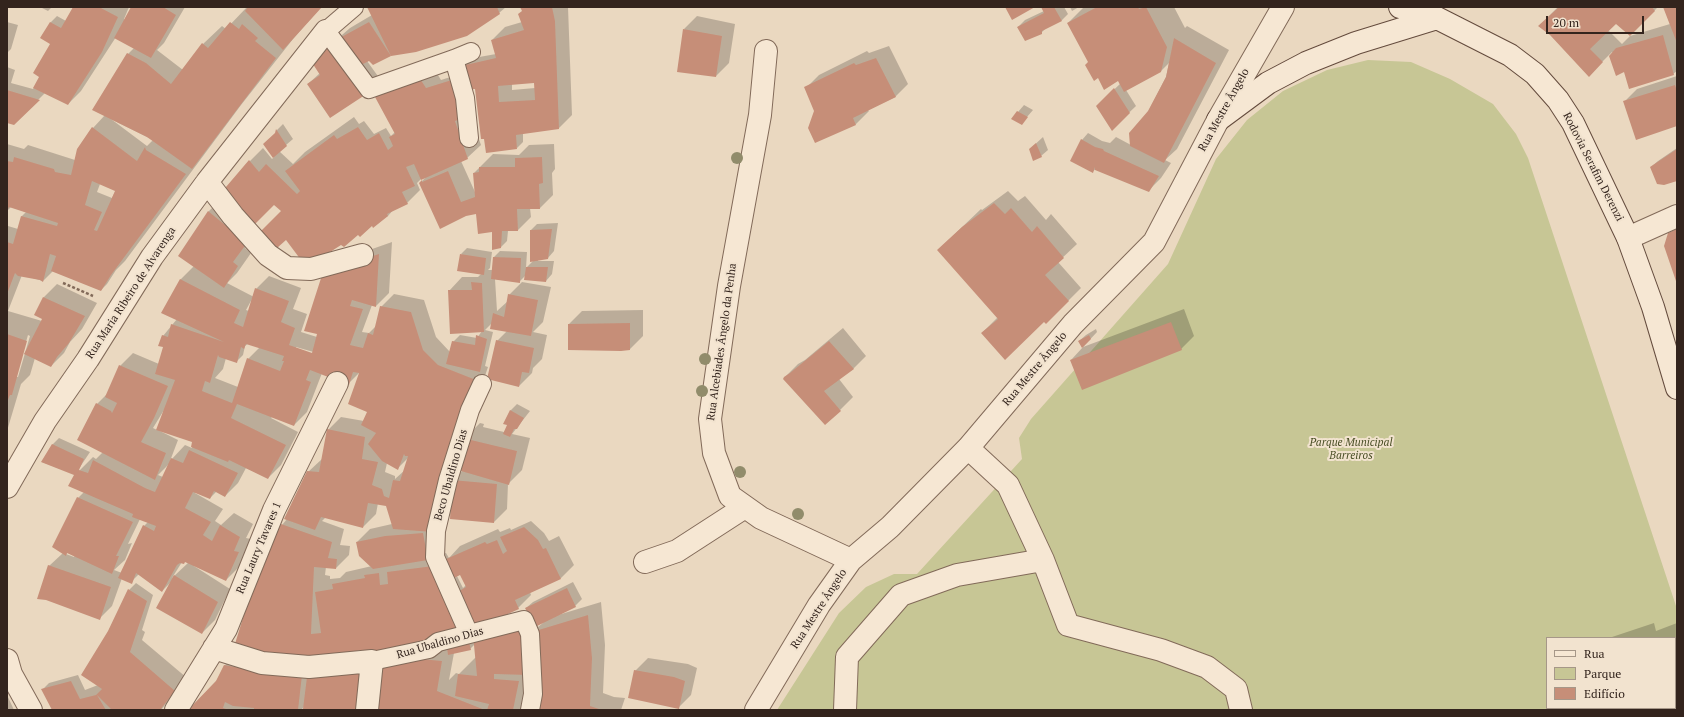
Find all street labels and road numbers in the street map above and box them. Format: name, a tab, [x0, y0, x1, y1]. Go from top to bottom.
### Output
street label: Rua Mestre Ângelo	[1196, 66, 1252, 154]
street label: Rodovia Serafim Derenzi	[1560, 110, 1626, 224]
street label: Rua Maria Ribeiro de Alvarenga	[83, 225, 179, 361]
street label: Rua Alcebiades Ângelo da Penha	[704, 262, 740, 422]
street label: Rua Mestre Ângelo	[1000, 329, 1070, 409]
street label: Beco Ubaldino Dias	[432, 428, 470, 522]
street label: Rua Laury Tavares 1	[234, 500, 284, 596]
street label: Rua Mestre Ângelo	[788, 567, 850, 651]
street label: Rua Ubaldino Dias	[395, 624, 485, 662]

